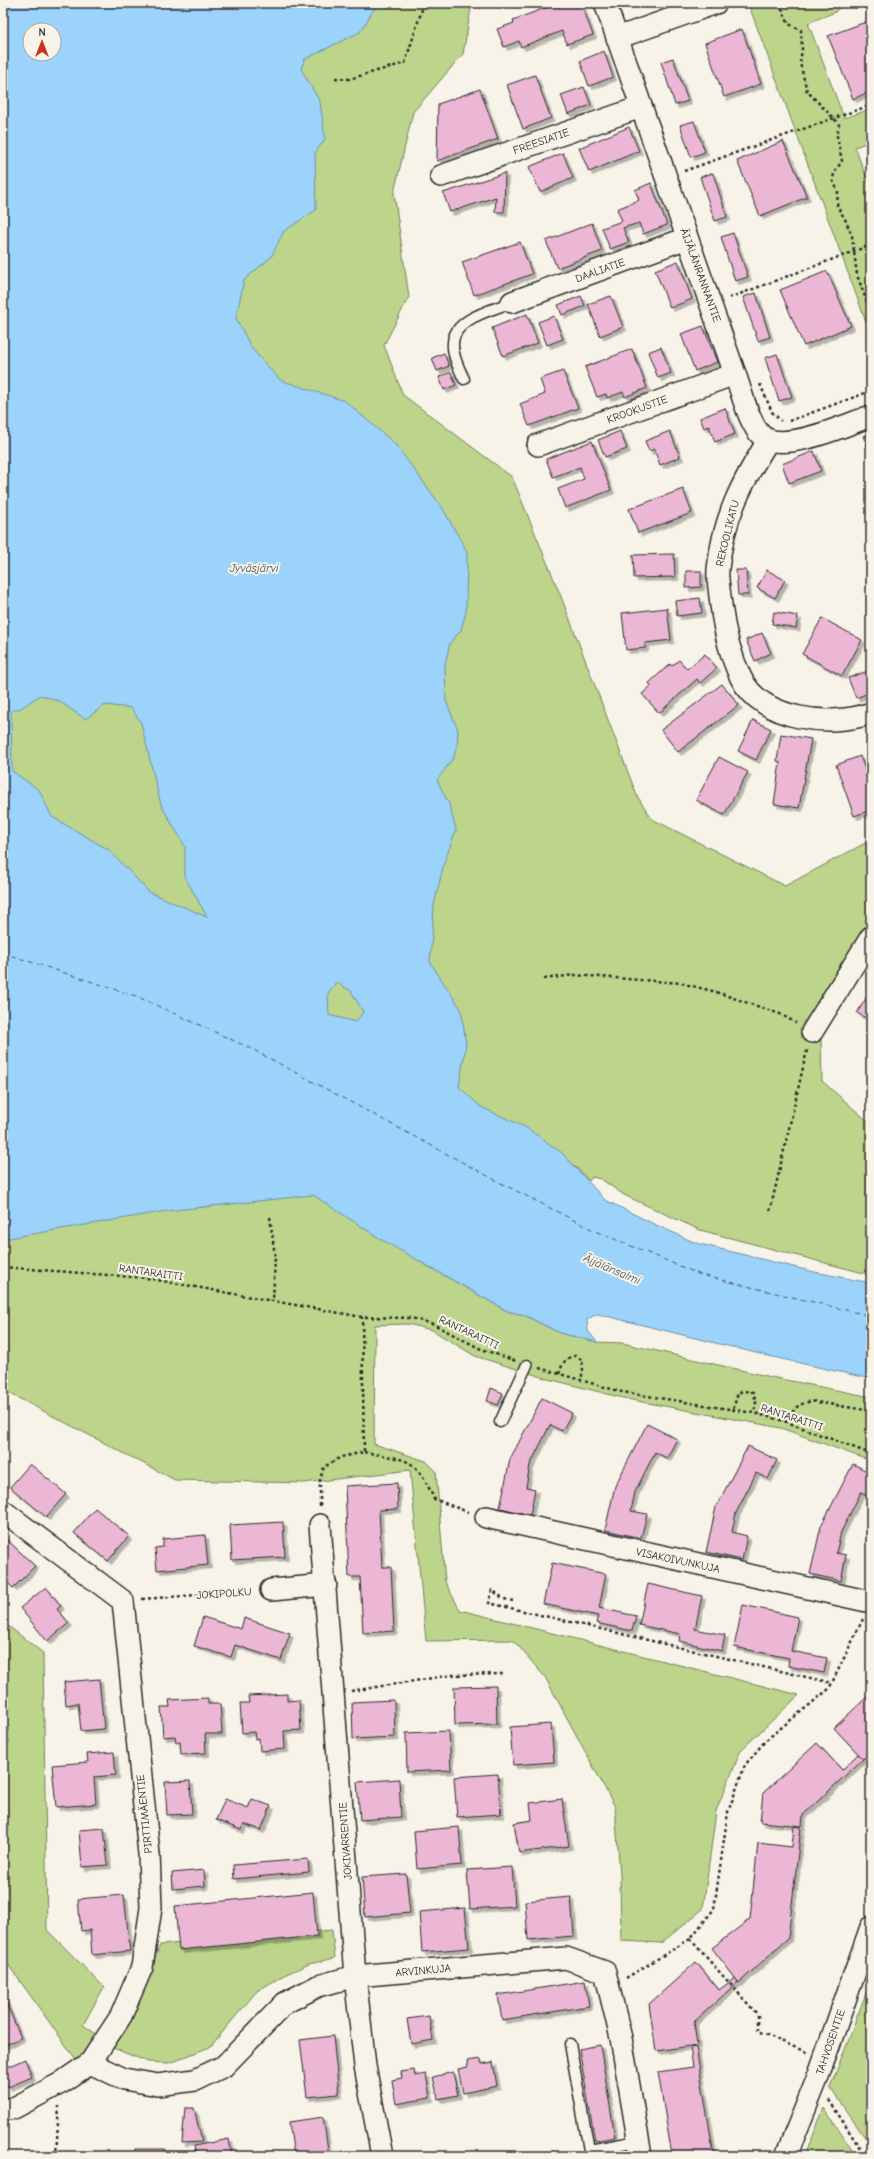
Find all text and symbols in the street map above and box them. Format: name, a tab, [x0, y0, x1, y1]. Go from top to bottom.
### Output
north arrow	[22, 22, 62, 62]
text: N	[38, 26, 46, 39]
street label: FREESIATIE	[511, 126, 571, 157]
street label: ÄIJÄLÄNRANNANTIE	[677, 226, 724, 324]
street label: DAALIATIE	[574, 255, 627, 285]
street label: KROOKUSTIE	[605, 392, 670, 426]
street label: REKOOLIKATU	[713, 499, 742, 568]
water label: Jyväsjärvi	[229, 561, 279, 575]
water label: Äijälänsalmi	[580, 1250, 643, 1287]
street label: RANTARAITTI	[118, 1262, 184, 1283]
street label: RANTARAITTI	[437, 1313, 501, 1352]
street label: RANTARAITTI	[759, 1401, 825, 1434]
street label: VISAKOIVUNKUJA	[635, 1545, 722, 1576]
street label: JOKIPOLKU	[196, 1585, 252, 1602]
street label: PIRTTIMÄENTIE	[134, 1774, 155, 1854]
street label: JOKIVARRENTIE	[336, 1801, 355, 1880]
street label: ARVINKUJA	[395, 1962, 452, 1979]
street label: TAHVOSENTIE	[813, 2007, 848, 2077]

